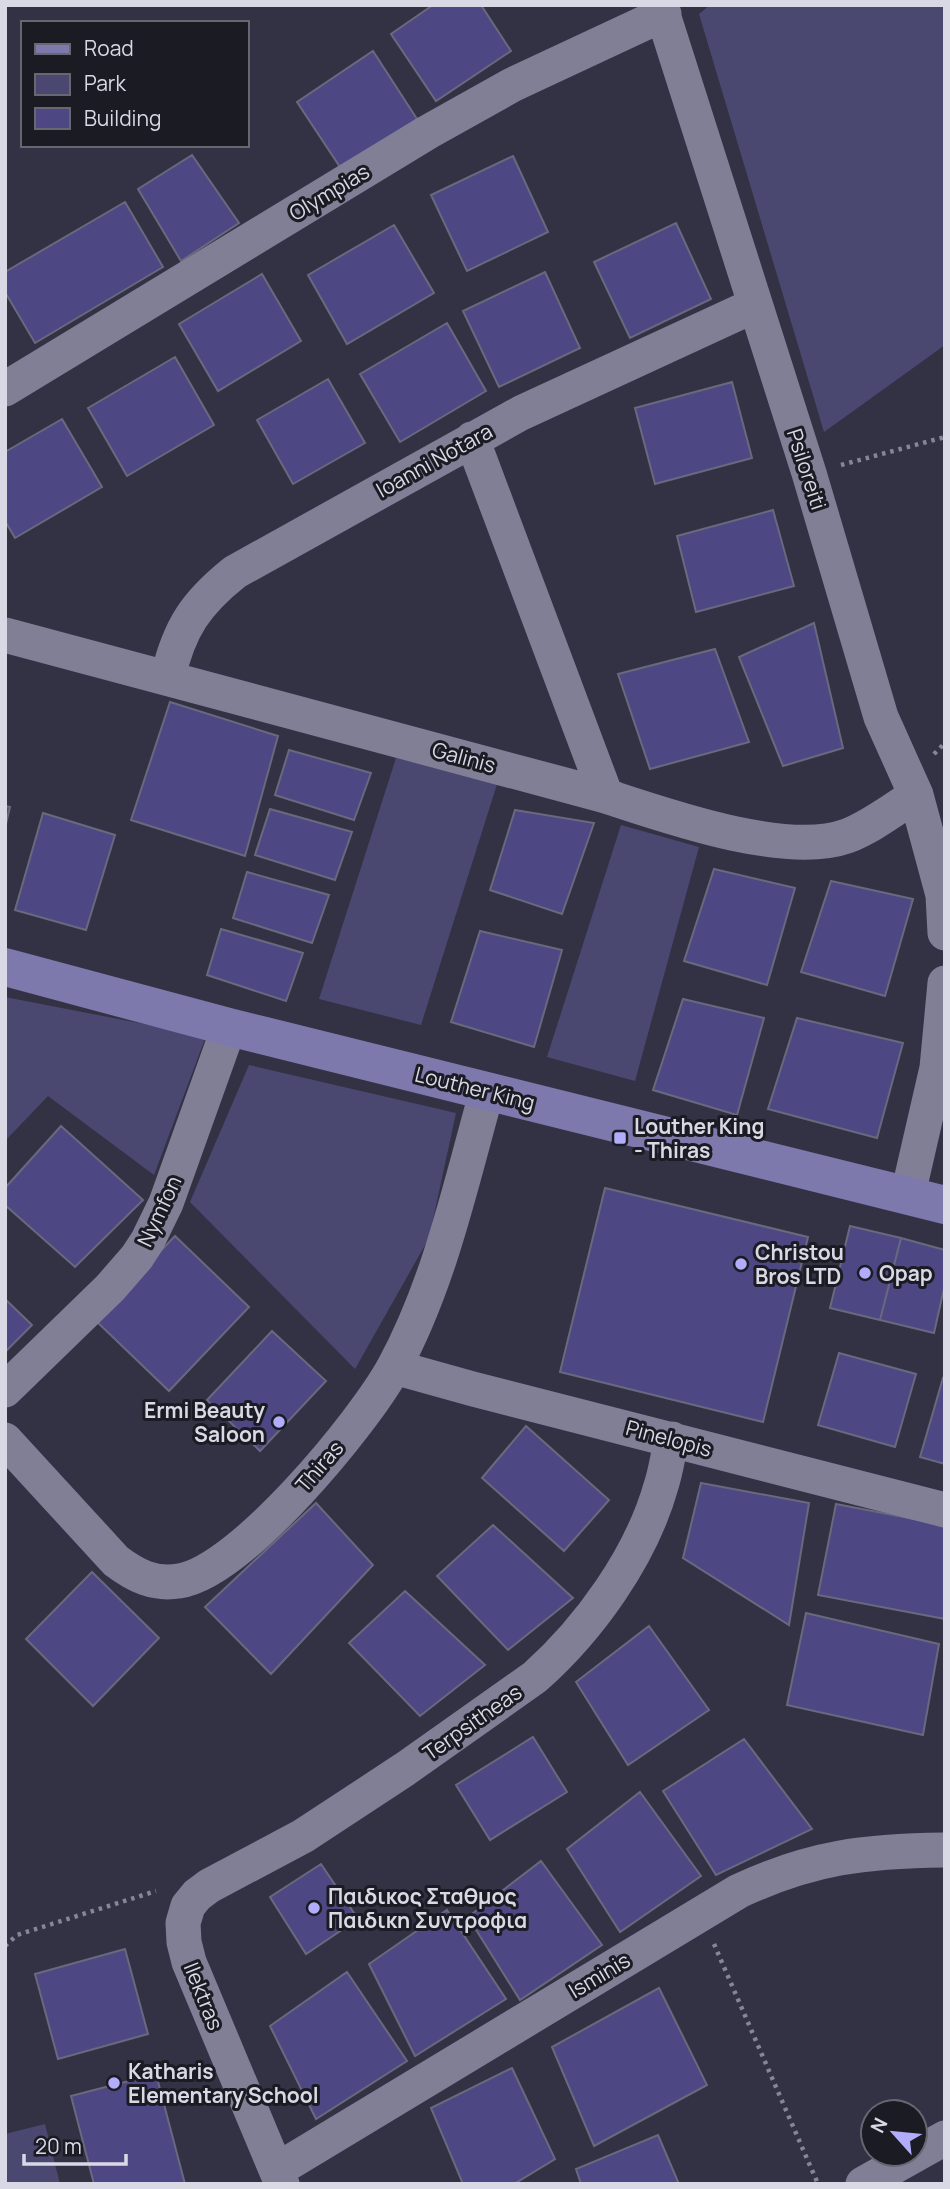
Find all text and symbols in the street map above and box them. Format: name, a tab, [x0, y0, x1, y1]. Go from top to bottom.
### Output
legend	[21, 21, 248, 147]
text: Road	[84, 34, 134, 62]
text: Park	[84, 69, 126, 97]
text: Building	[84, 104, 161, 132]
street label: Olympias	[284, 157, 374, 227]
street label: Ioanni Notara	[371, 417, 497, 503]
street label: Psiloreiti	[781, 425, 833, 513]
street label: Galinis	[429, 735, 499, 779]
street label: Louther King	[412, 1060, 538, 1116]
place label: Louther King - Thiras	[634, 1112, 764, 1164]
marker: Louther King - Thiras	[612, 1130, 628, 1146]
street label: Nymfon	[130, 1171, 188, 1251]
place label: Christou Bros LTD	[755, 1238, 844, 1290]
marker: Christou Bros LTD	[733, 1256, 749, 1272]
place label: Opap	[879, 1259, 933, 1287]
marker: Opap	[857, 1265, 873, 1281]
place label: Ermi Beauty Saloon	[144, 1396, 265, 1448]
street label: Pinelopis	[623, 1413, 715, 1463]
marker: Ermi Beauty Saloon	[271, 1414, 287, 1430]
street label: Thiras	[289, 1434, 349, 1498]
street label: Terpsitheas	[417, 1678, 527, 1766]
place label: Παιδικος Σταθμος Παιδικη Συντροφια	[328, 1882, 527, 1934]
marker: Παιδικος Σταθμος Παιδικη Συντροφια	[306, 1900, 322, 1916]
street label: Isminis	[563, 1946, 635, 2004]
street label: Ilektras	[178, 1958, 230, 2034]
place label: Katharis Elementary School	[128, 2057, 319, 2109]
marker: Katharis Elementary School	[106, 2075, 122, 2091]
north arrow	[859, 2098, 929, 2168]
text: N	[864, 2113, 894, 2137]
scale bar	[24, 2122, 126, 2166]
text: 20 m	[35, 2132, 82, 2160]

